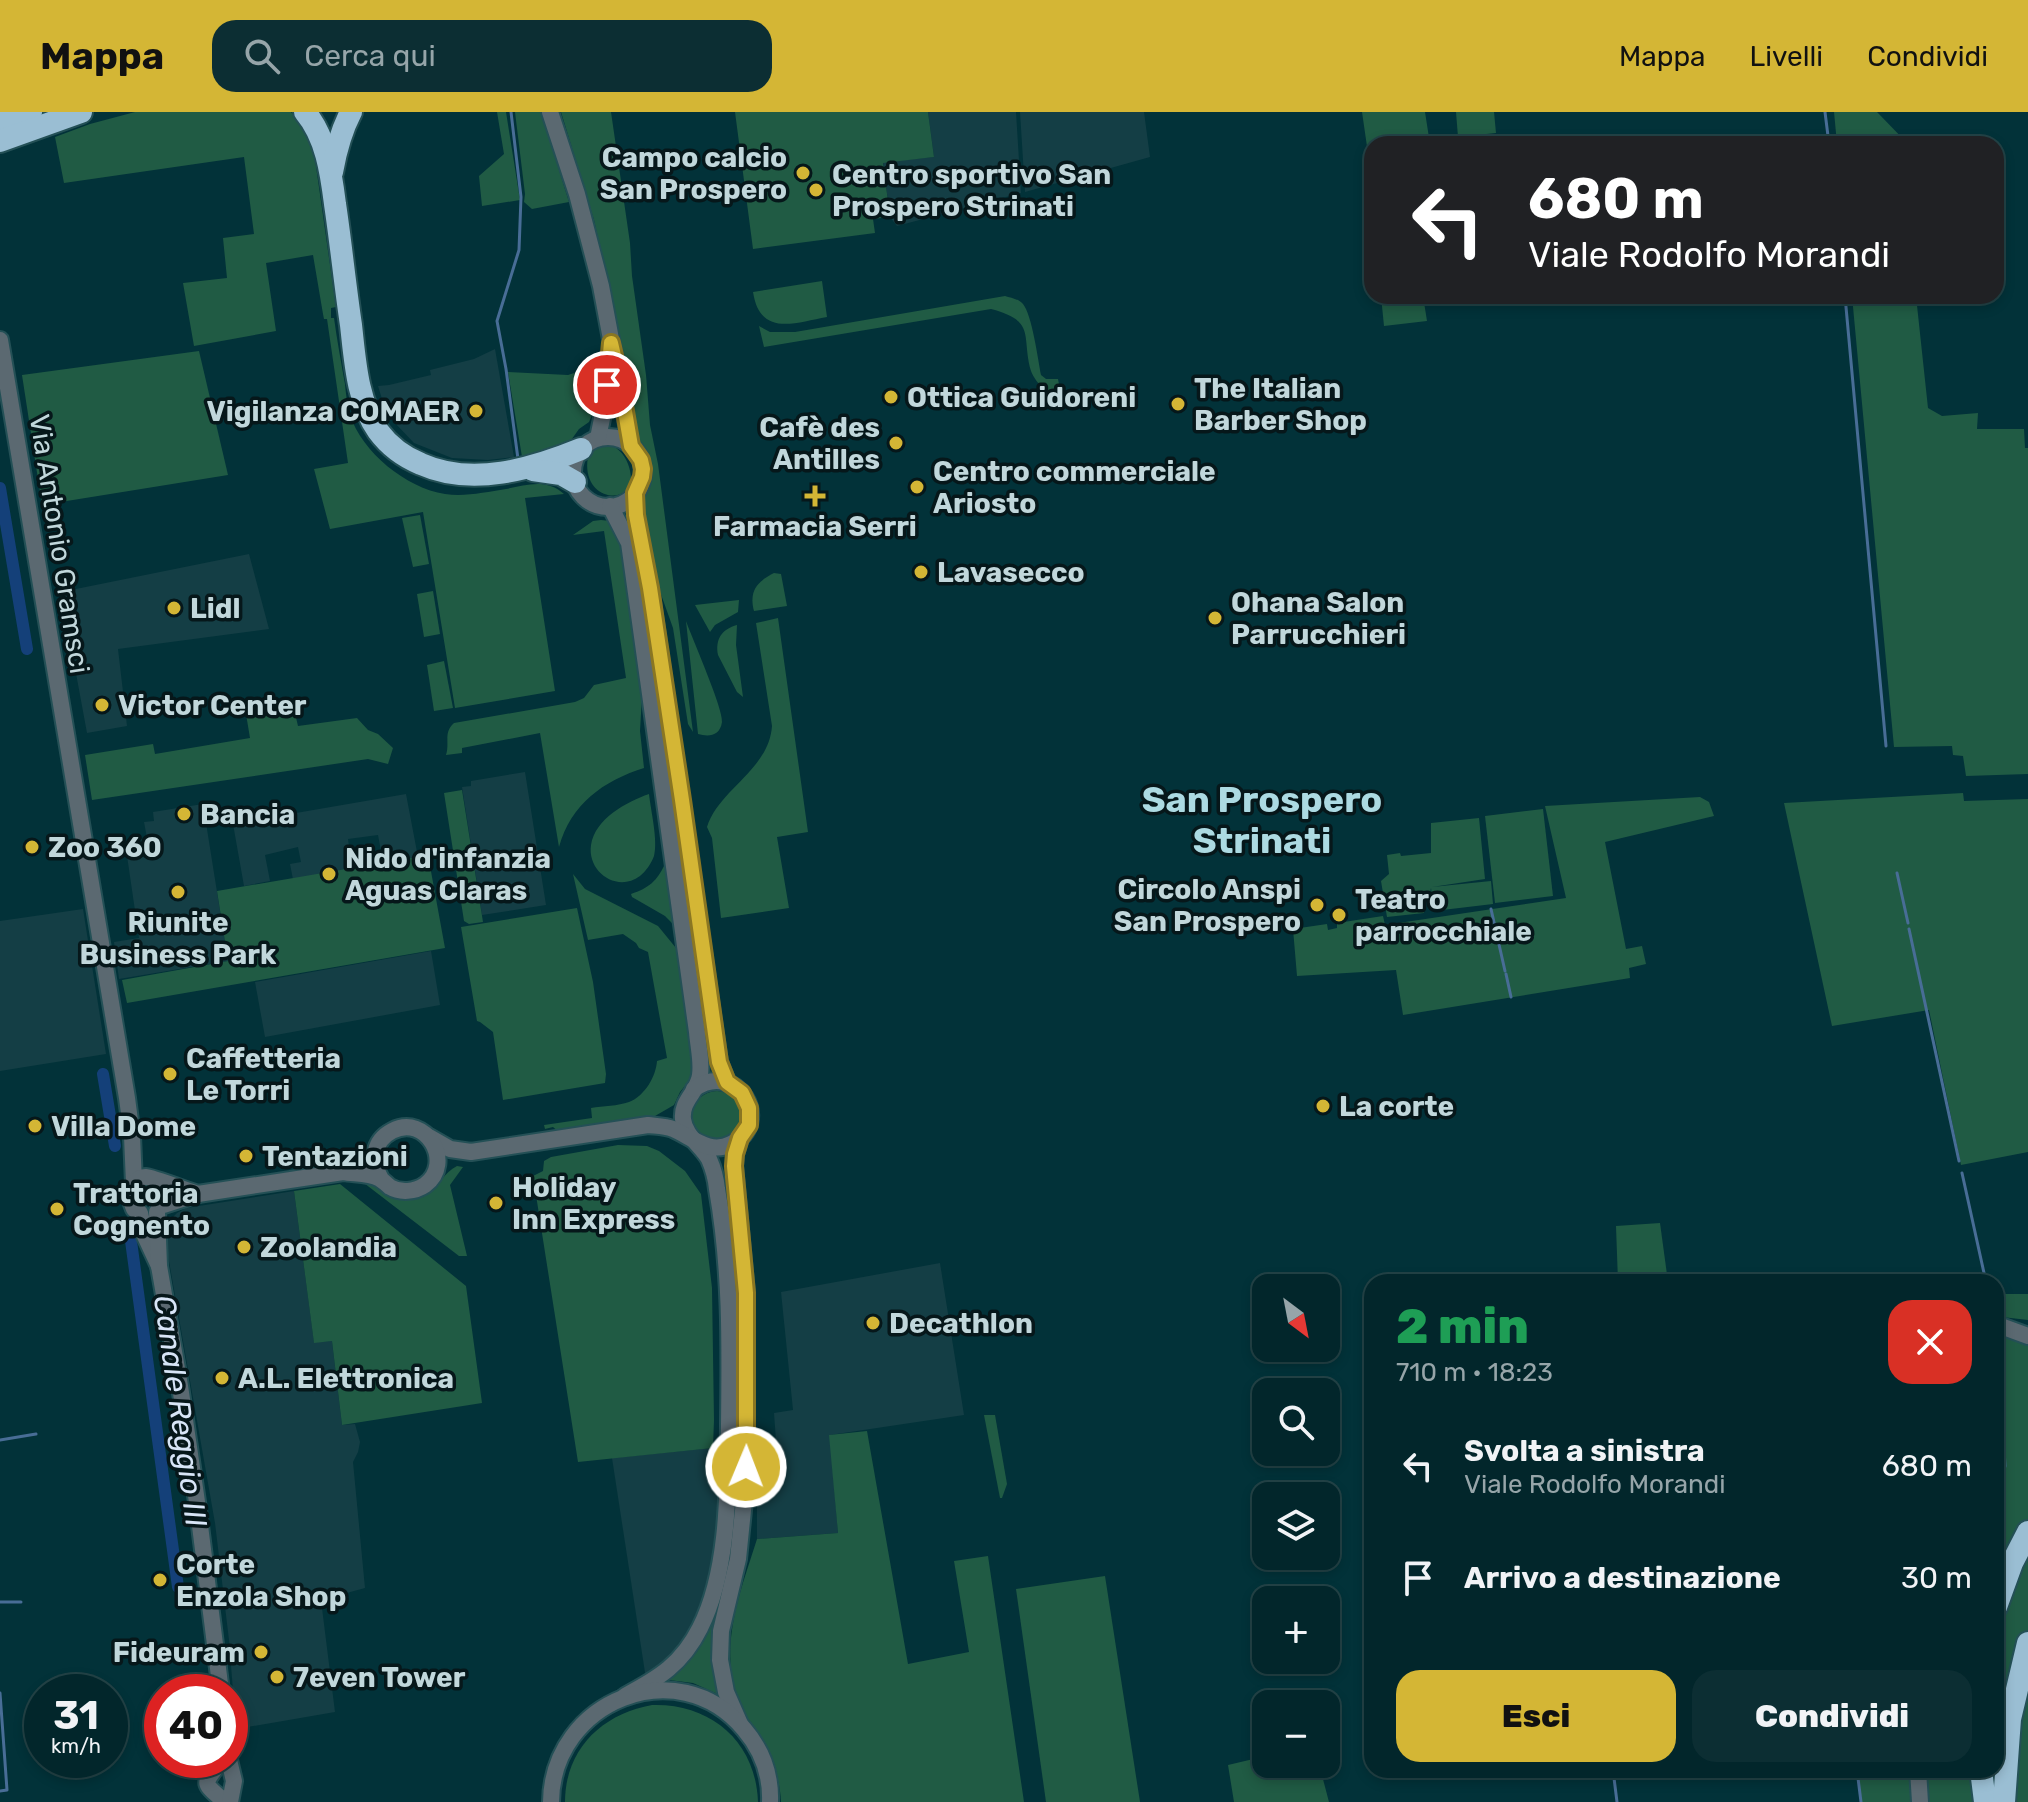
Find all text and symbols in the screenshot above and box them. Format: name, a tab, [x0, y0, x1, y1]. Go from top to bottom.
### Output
search box	[212, 20, 772, 92]
text: Mappa	[40, 33, 164, 79]
icon: search	[240, 34, 284, 78]
text: Cerca qui	[304, 38, 436, 74]
text: Mappa	[1619, 40, 1706, 73]
text: Livelli	[1750, 40, 1823, 73]
text: Condividi	[1867, 40, 1988, 73]
place label: Campo calcio San Prospero	[600, 141, 787, 206]
place label: Centro sportivo San Prospero Strinati	[832, 158, 1111, 223]
marker: Campo calcio San Prospero	[794, 164, 812, 182]
text: 680 m	[1528, 166, 1704, 232]
icon: left	[1396, 168, 1500, 272]
marker: Centro sportivo San Prospero Strinati	[807, 181, 825, 199]
text: Viale Rodolfo Morandi	[1528, 233, 1890, 276]
pin	[573, 351, 641, 419]
icon: arrive	[585, 363, 629, 407]
place label: The Italian Barber Shop	[1194, 372, 1367, 437]
place label: Ottica Guidoreni	[907, 381, 1136, 414]
marker: Ottica Guidoreni	[882, 388, 900, 406]
place label: Vigilanza COMAER	[207, 395, 460, 428]
marker: The Italian Barber Shop	[1169, 395, 1187, 413]
marker: Vigilanza COMAER	[467, 402, 485, 420]
place label: Cafè des Antilles	[759, 411, 880, 476]
street label: Via Antonio Gramsci	[23, 412, 96, 676]
marker: Cafè des Antilles	[887, 434, 905, 452]
place label: Centro commerciale Ariosto	[933, 455, 1216, 520]
marker: Centro commerciale Ariosto	[908, 478, 926, 496]
marker: Farmacia Serri	[806, 487, 824, 505]
place label: Farmacia Serri	[713, 510, 917, 543]
place label: Lavasecco	[937, 556, 1085, 589]
marker: Lavasecco	[912, 563, 930, 581]
place label: Ohana Salon Parrucchieri	[1231, 586, 1406, 651]
place label: Lidl	[190, 592, 240, 625]
marker: Lidl	[165, 599, 183, 617]
marker: Ohana Salon Parrucchieri	[1206, 609, 1224, 627]
place label: Victor Center	[118, 689, 307, 722]
marker: Victor Center	[93, 696, 111, 714]
district label: San Prospero Strinati	[1142, 778, 1382, 862]
place label: Bancia	[200, 798, 295, 831]
marker: Bancia	[175, 805, 193, 823]
place label: Zoo 360	[48, 831, 162, 864]
marker: Zoo 360	[23, 838, 41, 856]
place label: Nido d'infanzia Aguas Claras	[345, 842, 551, 907]
marker: Nido d'infanzia Aguas Claras	[320, 865, 338, 883]
place label: Circolo Anspi San Prospero	[1114, 873, 1301, 938]
marker: Riunite Business Park	[169, 883, 187, 901]
place label: Teatro parrocchiale	[1355, 883, 1532, 948]
marker: Circolo Anspi San Prospero	[1308, 896, 1326, 914]
place label: Riunite Business Park	[80, 906, 277, 971]
marker: Teatro parrocchiale	[1330, 906, 1348, 924]
place label: Caffetteria Le Torri	[186, 1042, 341, 1107]
marker: Caffetteria Le Torri	[161, 1065, 179, 1083]
place label: La corte	[1339, 1090, 1454, 1123]
marker: La corte	[1314, 1097, 1332, 1115]
place label: Villa Dome	[51, 1110, 196, 1143]
marker: Villa Dome	[26, 1117, 44, 1135]
place label: Tentazioni	[262, 1140, 408, 1173]
marker: Tentazioni	[237, 1147, 255, 1165]
place label: Holiday Inn Express	[512, 1171, 675, 1236]
place label: Trattoria Cognento	[73, 1177, 210, 1242]
marker: Holiday Inn Express	[487, 1194, 505, 1212]
marker: Trattoria Cognento	[48, 1200, 66, 1218]
place label: Zoolandia	[260, 1231, 397, 1264]
marker: Zoolandia	[235, 1238, 253, 1256]
north arrow	[1252, 1274, 1340, 1362]
map controls	[1252, 1274, 1340, 1778]
water label: Canale Reggio III	[146, 1293, 214, 1530]
text: 2 min	[1396, 1298, 1529, 1355]
button: close	[1888, 1300, 1972, 1384]
place label: Decathlon	[889, 1307, 1033, 1340]
marker: Decathlon	[864, 1314, 882, 1332]
text: 710 m · 18:23	[1396, 1357, 1553, 1388]
place label: A.L. Elettronica	[238, 1362, 454, 1395]
marker: A.L. Elettronica	[213, 1369, 231, 1387]
button: search	[1252, 1378, 1340, 1466]
position arrow	[704, 1425, 788, 1509]
text: Svolta a sinistra	[1464, 1433, 1705, 1469]
icon: left	[1396, 1444, 1440, 1488]
text: 680 m	[1882, 1448, 1972, 1484]
text: Viale Rodolfo Morandi	[1464, 1469, 1726, 1500]
button: layers	[1252, 1482, 1340, 1570]
place label: Corte Enzola Shop	[176, 1548, 346, 1613]
icon: arrive	[1396, 1556, 1440, 1600]
text: Arrivo a destinazione	[1464, 1560, 1781, 1596]
text: 30 m	[1901, 1560, 1972, 1596]
marker: Corte Enzola Shop	[151, 1571, 169, 1589]
button: +	[1252, 1586, 1340, 1674]
place label: Fideuram	[113, 1636, 245, 1669]
marker: Fideuram	[252, 1643, 270, 1661]
place label: 7even Tower	[293, 1661, 466, 1694]
marker: 7even Tower	[268, 1668, 286, 1686]
button: Esci	[1396, 1670, 1676, 1762]
button: Condividi	[1692, 1670, 1972, 1762]
speed limit sign: 40	[144, 1674, 248, 1778]
button: −	[1252, 1690, 1340, 1778]
text: 31	[53, 1692, 99, 1739]
text: km/h	[51, 1734, 101, 1758]

